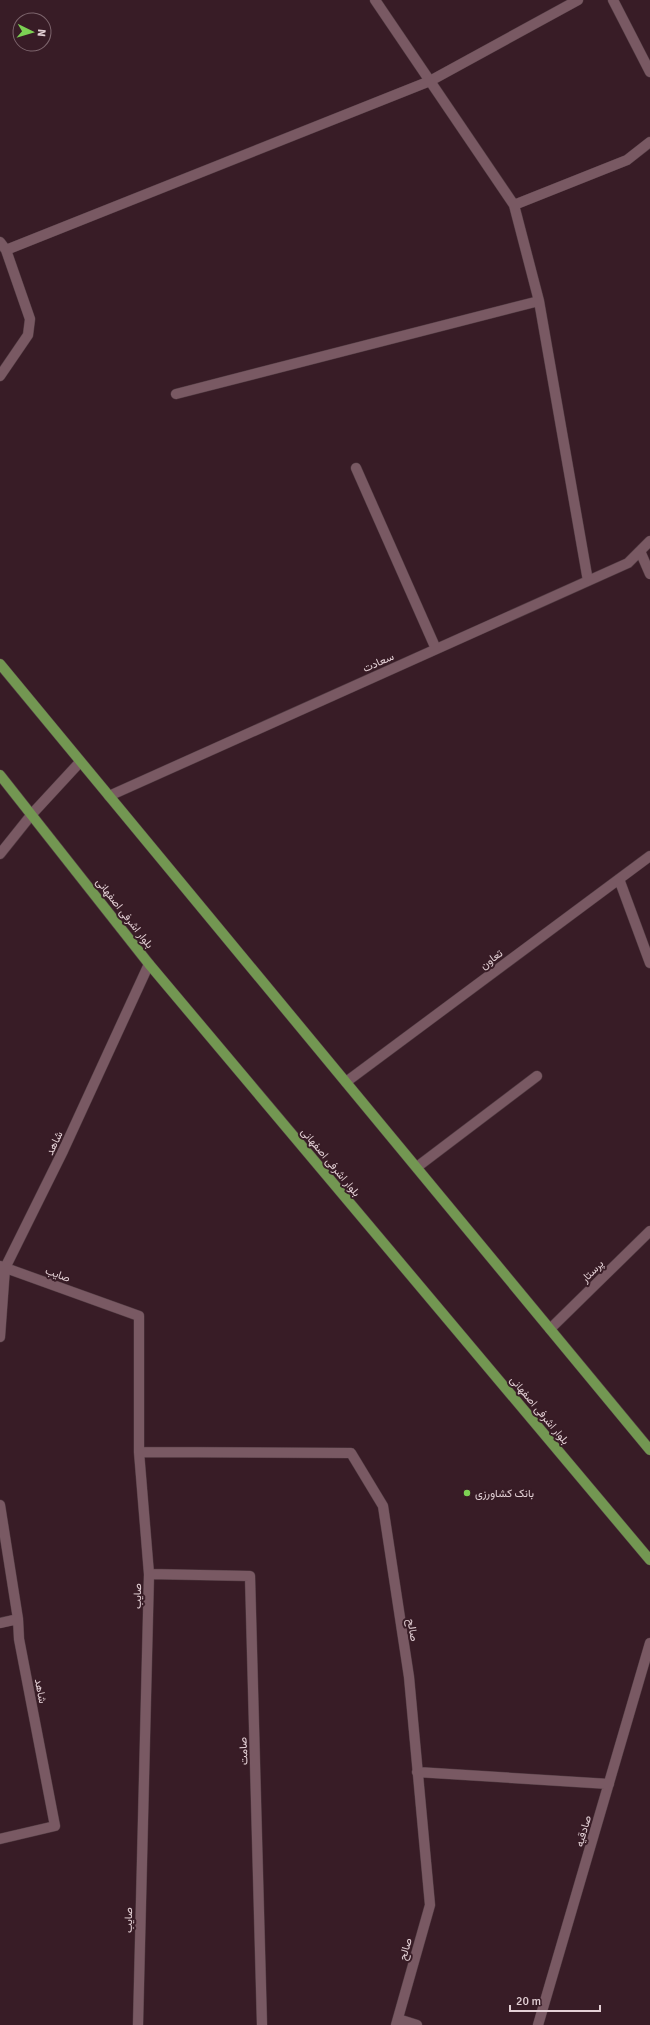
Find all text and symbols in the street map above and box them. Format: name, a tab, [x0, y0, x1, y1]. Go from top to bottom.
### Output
north arrow	[12, 12, 52, 52]
text: N	[35, 28, 48, 37]
street label: سعادت	[361, 650, 396, 675]
street label: بلوار اشرفی اصفهانی	[93, 876, 156, 951]
street label: تعاون	[477, 946, 506, 972]
street label: بلوار اشرفی اصفهانی	[298, 1125, 363, 1199]
street label: شاهد	[43, 1129, 66, 1157]
street label: پرستار	[578, 1257, 607, 1287]
street label: صایب	[44, 1264, 72, 1285]
street label: بلوار اشرفی اصفهانی	[507, 1373, 572, 1447]
place label: بانک کشاورزی	[475, 1487, 534, 1500]
marker: بانک کشاورزی	[462, 1488, 472, 1498]
street label: صایب	[131, 1583, 144, 1609]
street label: صالح	[403, 1618, 421, 1643]
street label: شاهد	[32, 1678, 49, 1705]
street label: صامت	[237, 1737, 250, 1765]
street label: صادقیه	[573, 1814, 594, 1848]
street label: صایب	[122, 1907, 135, 1933]
street label: صالح	[396, 1936, 416, 1962]
scale bar	[510, 1987, 600, 2013]
text: 20 m	[516, 1994, 541, 2009]

